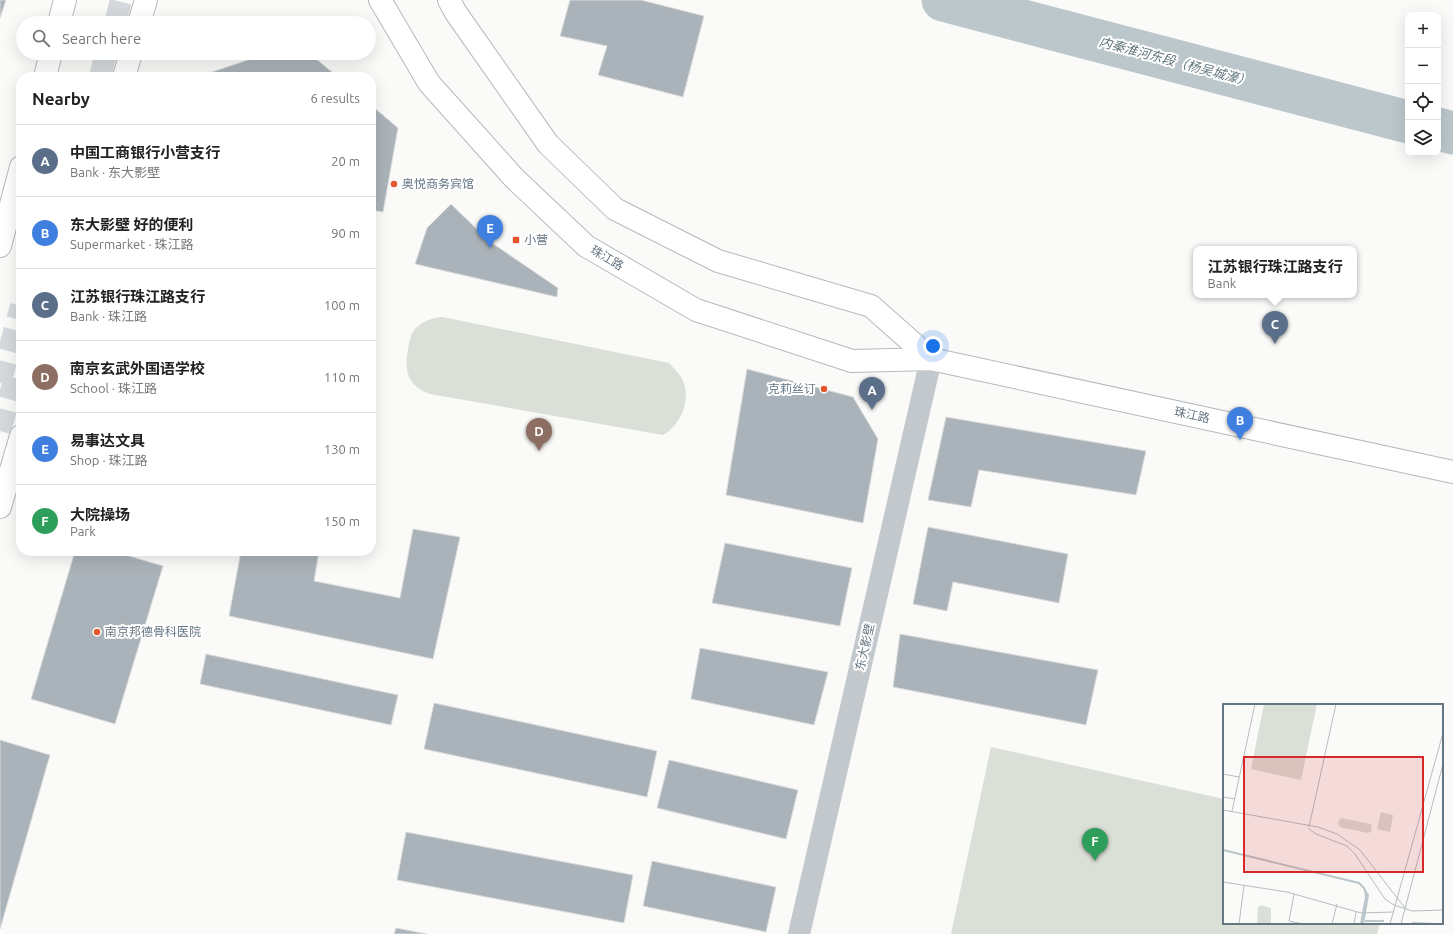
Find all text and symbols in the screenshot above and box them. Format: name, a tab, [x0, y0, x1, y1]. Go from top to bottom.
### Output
map controls	[1405, 12, 1441, 156]
button: +	[1405, 12, 1441, 48]
search box	[16, 16, 376, 60]
icon: search	[30, 27, 52, 49]
text: Search here	[62, 30, 141, 47]
water label: 内秦淮河东段（杨吴城濠）	[1098, 34, 1252, 88]
button: −	[1405, 48, 1441, 84]
button: locate	[1405, 84, 1441, 120]
text: Nearby	[32, 89, 90, 108]
text: 6 results	[310, 91, 360, 105]
button: layers	[1405, 120, 1441, 156]
text: 中国工商银行小营支行	[70, 144, 220, 161]
text: A	[40, 154, 50, 168]
text: 20 m	[331, 154, 360, 168]
text: Bank · 东大影壁	[70, 165, 160, 179]
place label: 奥悦商务宾馆	[402, 177, 474, 190]
marker: 奥悦商务宾馆	[389, 179, 399, 189]
pin: E	[477, 215, 503, 248]
text: 东大影壁 好的便利	[70, 216, 194, 233]
text: B	[41, 226, 49, 240]
text: 90 m	[331, 226, 360, 240]
place label: 小营	[524, 233, 548, 246]
marker: 小营	[511, 235, 521, 245]
text: Supermarket · 珠江路	[70, 237, 194, 251]
street label: 珠江路	[588, 243, 626, 272]
popup	[1193, 246, 1357, 298]
text: 江苏银行珠江路支行	[1207, 258, 1343, 275]
text: Bank	[1207, 276, 1236, 290]
text: 江苏银行珠江路支行	[70, 288, 205, 305]
text: C	[41, 298, 49, 312]
text: 100 m	[324, 298, 360, 312]
text: Bank · 珠江路	[70, 309, 147, 323]
pin: C	[1262, 311, 1288, 344]
your location	[923, 336, 943, 356]
text: 南京玄武外国语学校	[70, 360, 205, 377]
text: D	[40, 370, 50, 384]
text: 110 m	[324, 370, 360, 384]
pin: A	[859, 377, 885, 410]
text: School · 珠江路	[70, 381, 157, 395]
place label: 克莉丝订	[768, 382, 816, 395]
marker: 克莉丝订	[819, 384, 829, 394]
street label: 珠江路	[1173, 404, 1211, 425]
pin: B	[1227, 407, 1253, 440]
pin: D	[526, 418, 552, 451]
text: 易事达文具	[70, 432, 145, 449]
text: E	[41, 442, 49, 456]
text: 130 m	[324, 442, 360, 456]
text: Shop · 珠江路	[70, 453, 148, 467]
text: 大院操场	[70, 506, 130, 523]
text: F	[41, 514, 49, 528]
text: 150 m	[324, 514, 360, 528]
text: Park	[70, 524, 96, 538]
street label: 东大影壁	[853, 622, 876, 672]
place label: 南京邦德骨科医院	[105, 625, 201, 638]
marker: 南京邦德骨科医院	[92, 627, 102, 637]
inset map	[1223, 704, 1443, 924]
pin: F	[1082, 828, 1108, 861]

